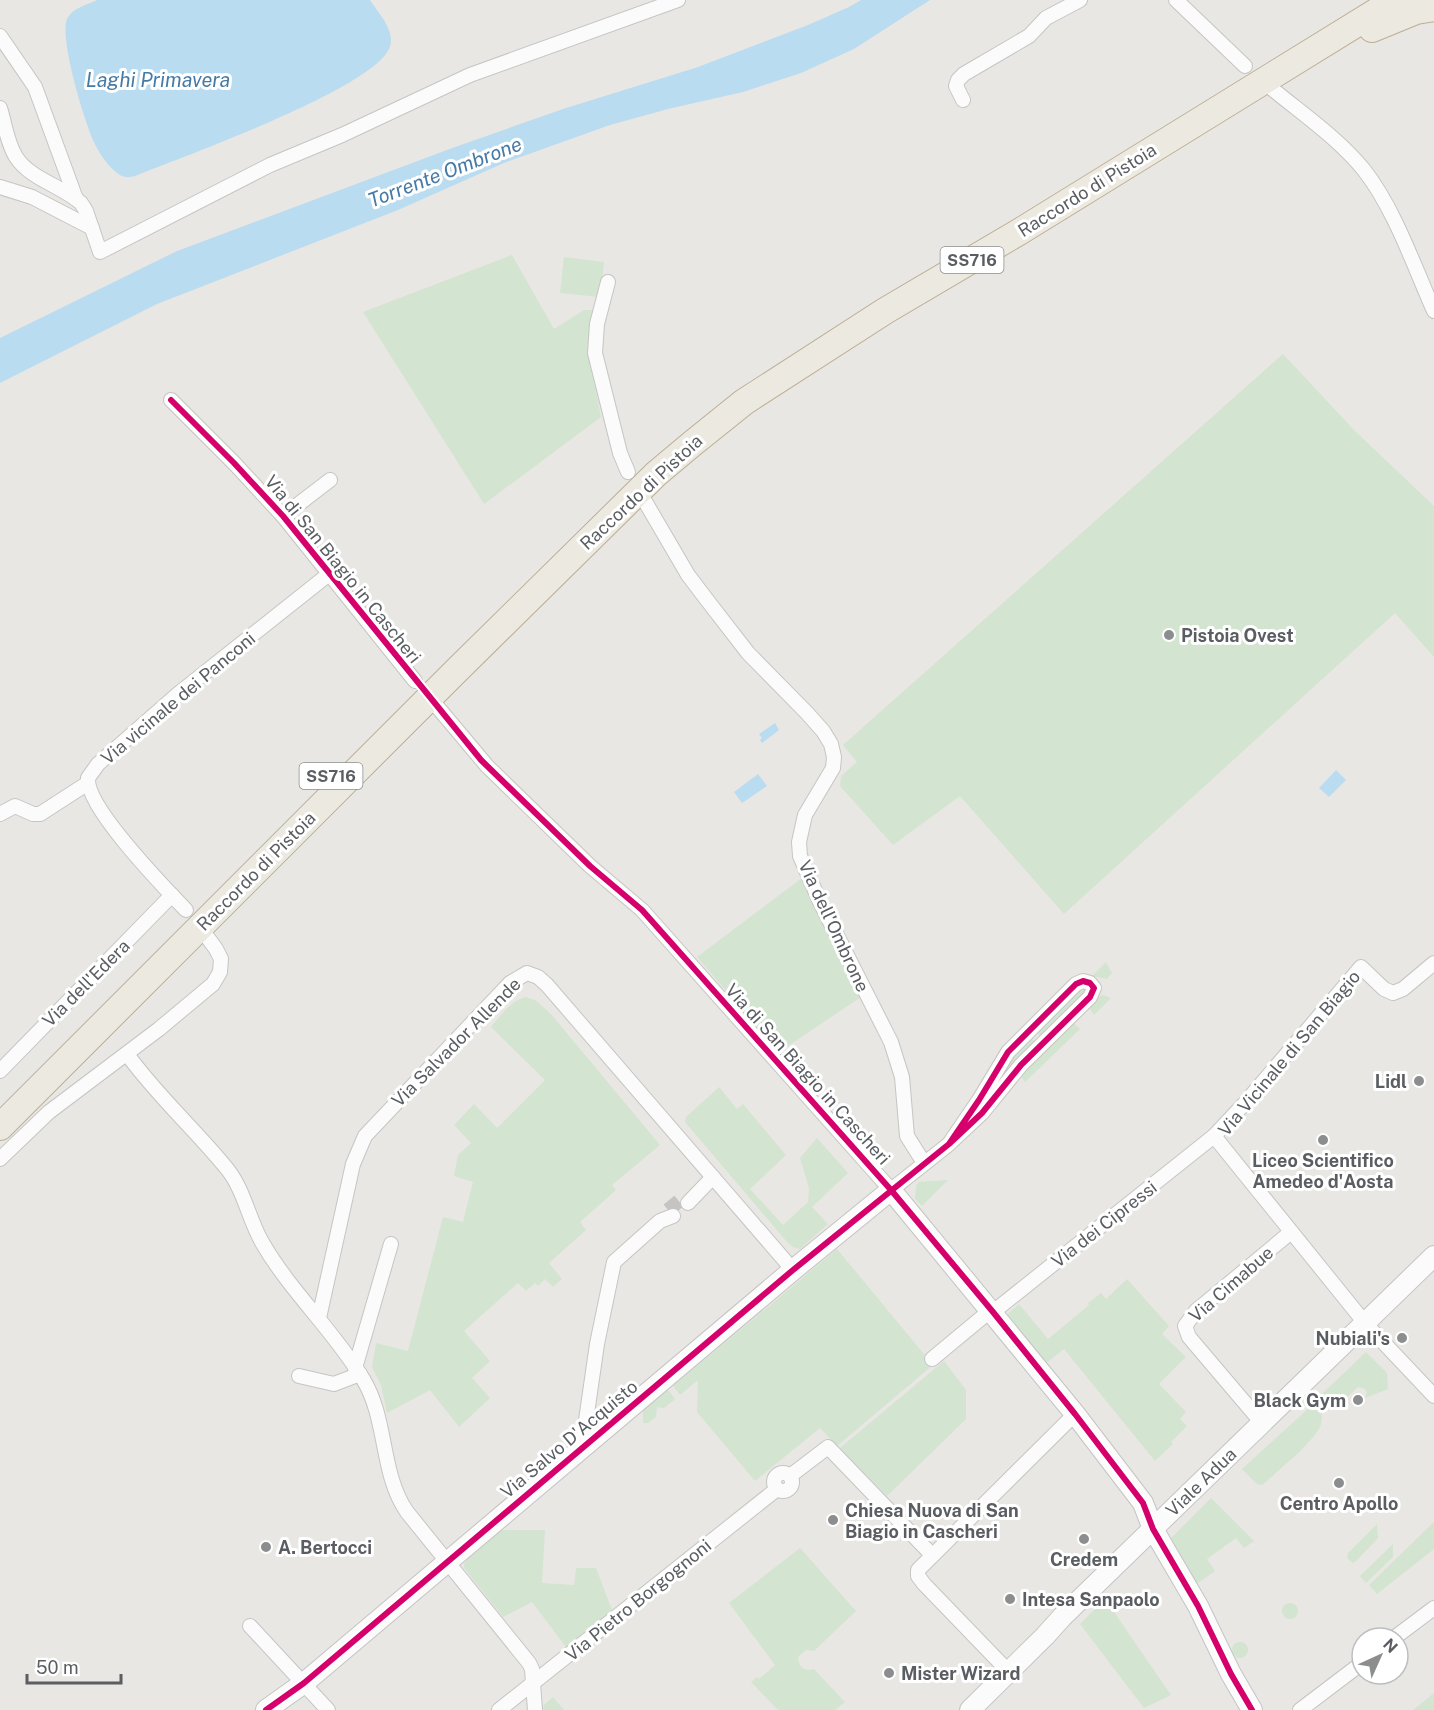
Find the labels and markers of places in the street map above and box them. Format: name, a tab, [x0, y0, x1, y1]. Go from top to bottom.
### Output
place label: Pistoia Ovest	[1181, 625, 1294, 646]
marker: Pistoia Ovest	[1162, 628, 1176, 642]
place label: Lidl	[1375, 1071, 1407, 1092]
marker: Lidl	[1412, 1074, 1426, 1088]
marker: Liceo Scientifico Amedeo d'Aosta	[1316, 1133, 1330, 1147]
place label: Liceo Scientifico Amedeo d'Aosta	[1252, 1150, 1394, 1192]
place label: Nubiali's	[1316, 1328, 1390, 1349]
marker: Nubiali's	[1395, 1331, 1409, 1345]
place label: Black Gym	[1253, 1390, 1346, 1411]
marker: Black Gym	[1351, 1393, 1365, 1407]
marker: Centro Apollo	[1332, 1476, 1346, 1490]
place label: Centro Apollo	[1280, 1493, 1398, 1514]
place label: Chiesa Nuova di San Biagio in Cascheri	[845, 1500, 1019, 1542]
marker: Chiesa Nuova di San Biagio in Cascheri	[826, 1513, 840, 1527]
marker: Credem	[1077, 1532, 1091, 1546]
place label: A. Bertocci	[278, 1537, 372, 1558]
marker: A. Bertocci	[259, 1540, 273, 1554]
place label: Credem	[1050, 1549, 1118, 1570]
place label: Intesa Sanpaolo	[1022, 1589, 1160, 1610]
marker: Intesa Sanpaolo	[1003, 1592, 1017, 1606]
place label: Mister Wizard	[901, 1663, 1020, 1684]
marker: Mister Wizard	[882, 1666, 896, 1680]

